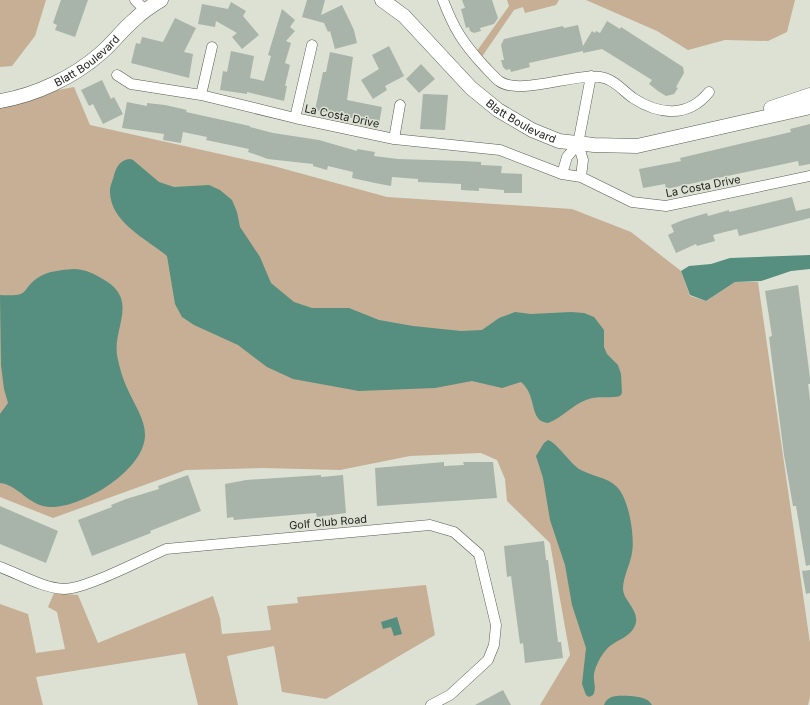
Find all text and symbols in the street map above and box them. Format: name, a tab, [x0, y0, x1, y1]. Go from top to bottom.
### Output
street label: Blatt Boulevard	[52, 32, 122, 90]
street label: Blatt Boulevard	[483, 96, 558, 146]
street label: La Costa Drive	[303, 101, 381, 131]
street label: La Costa Drive	[664, 172, 742, 200]
street label: Golf Club Road	[288, 512, 368, 532]

